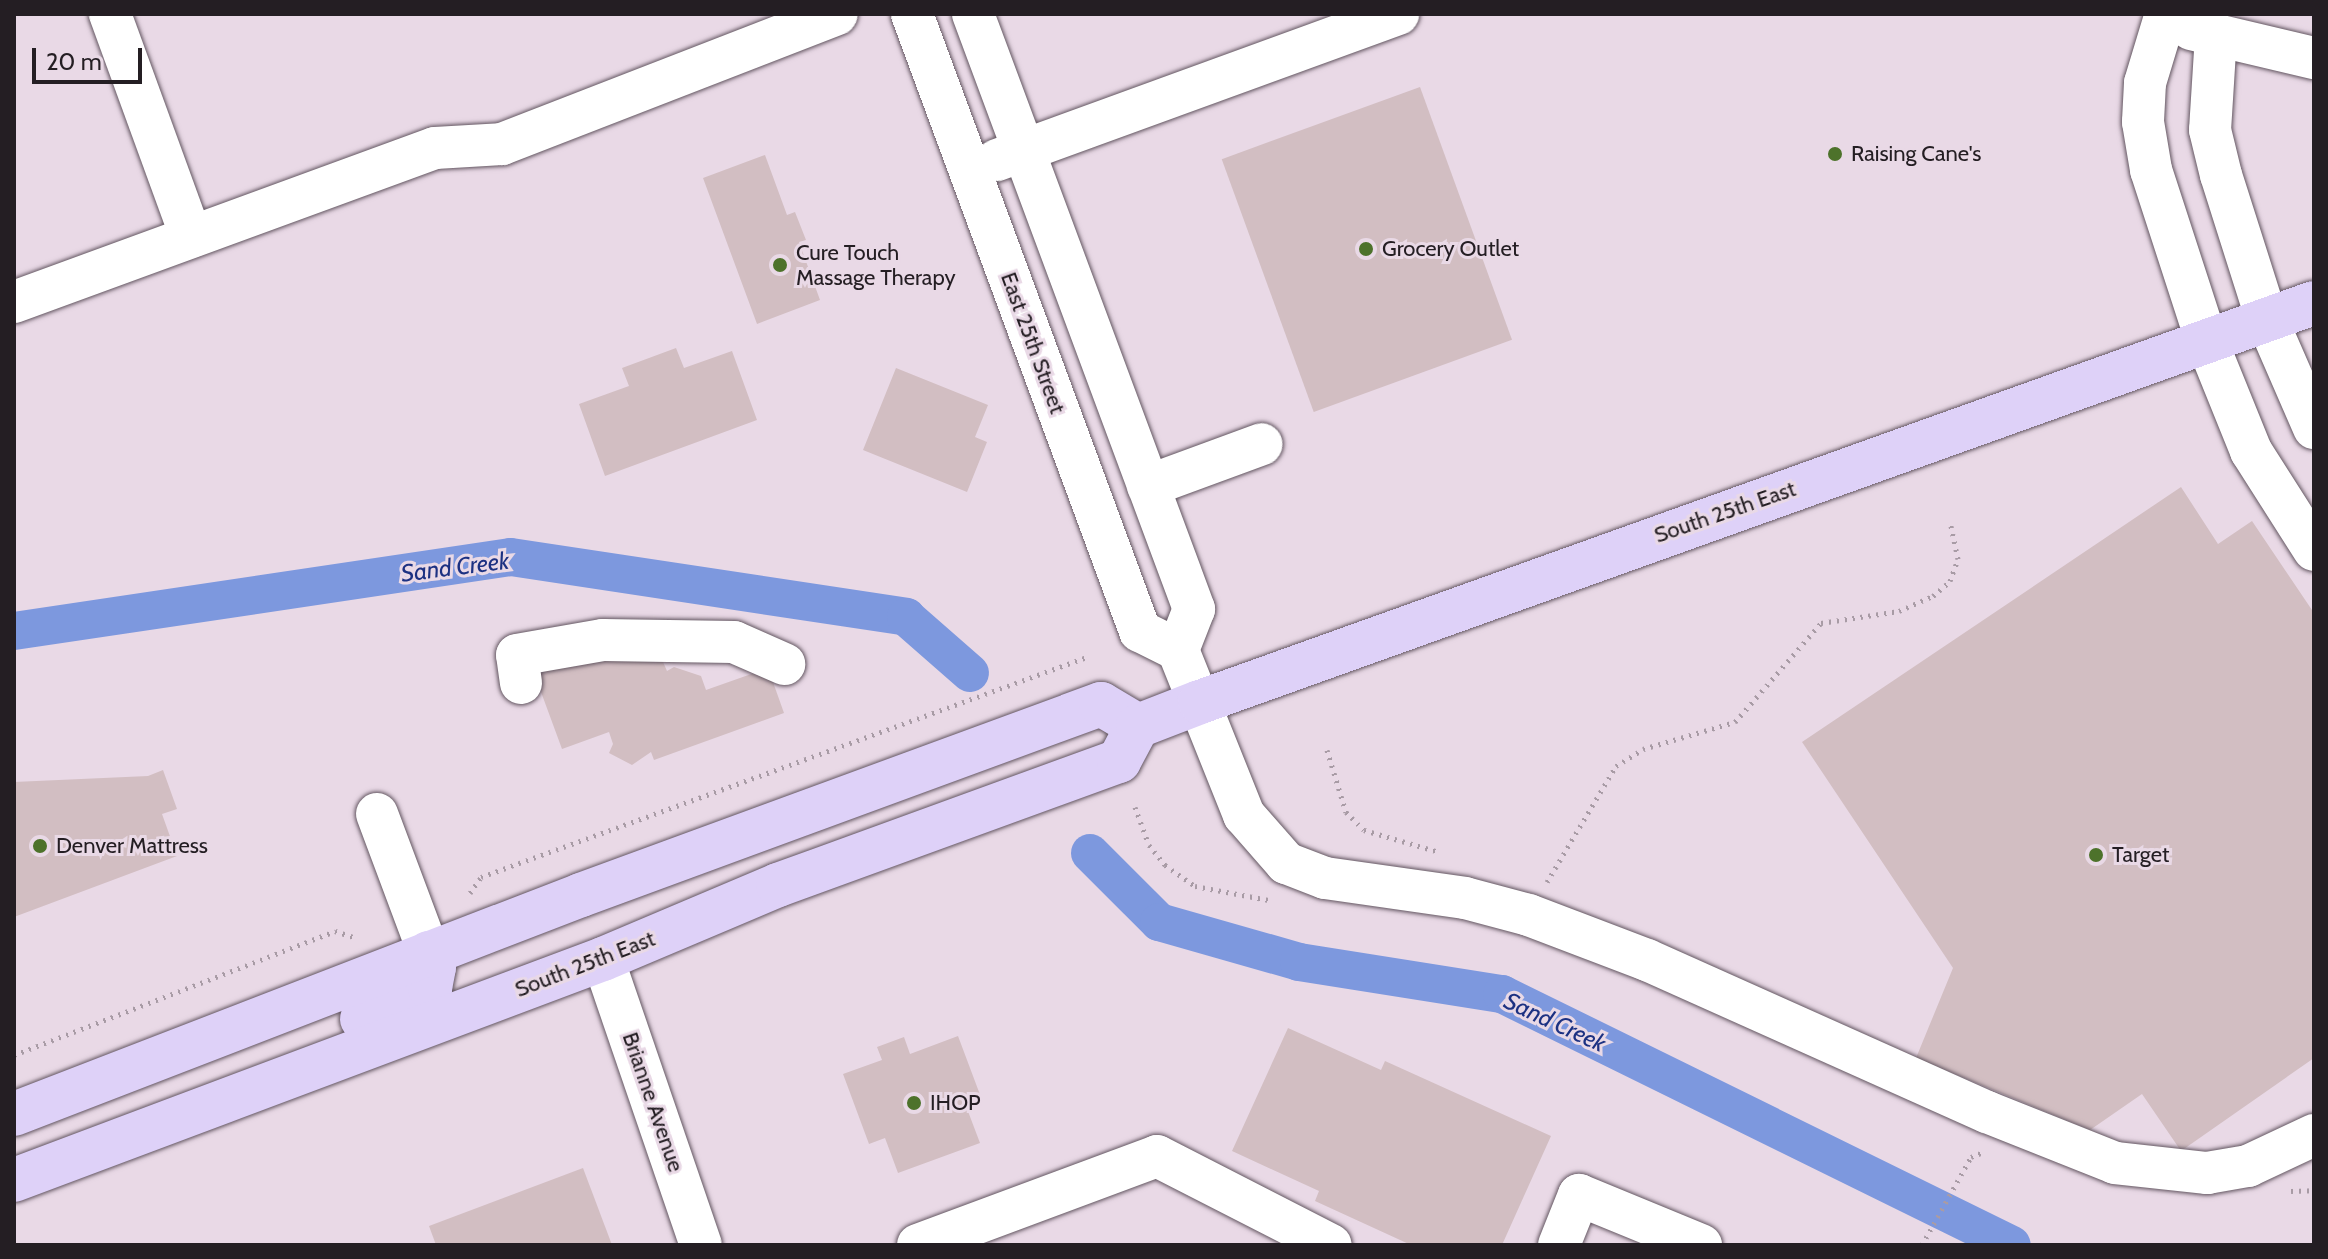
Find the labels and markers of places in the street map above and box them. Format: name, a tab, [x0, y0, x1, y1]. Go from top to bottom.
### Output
place label: Raising Cane's	[1851, 141, 1981, 167]
marker: Raising Cane's	[1826, 145, 1844, 163]
place label: Grocery Outlet	[1382, 236, 1519, 262]
place label: Cure Touch Massage Therapy	[796, 239, 955, 290]
marker: Grocery Outlet	[1357, 240, 1375, 258]
marker: Cure Touch Massage Therapy	[771, 256, 789, 274]
place label: Denver Mattress	[56, 833, 208, 859]
marker: Denver Mattress	[31, 837, 49, 855]
place label: Target	[2112, 842, 2169, 868]
marker: Target	[2087, 846, 2105, 864]
place label: IHOP	[930, 1090, 981, 1116]
marker: IHOP	[905, 1094, 923, 1112]

